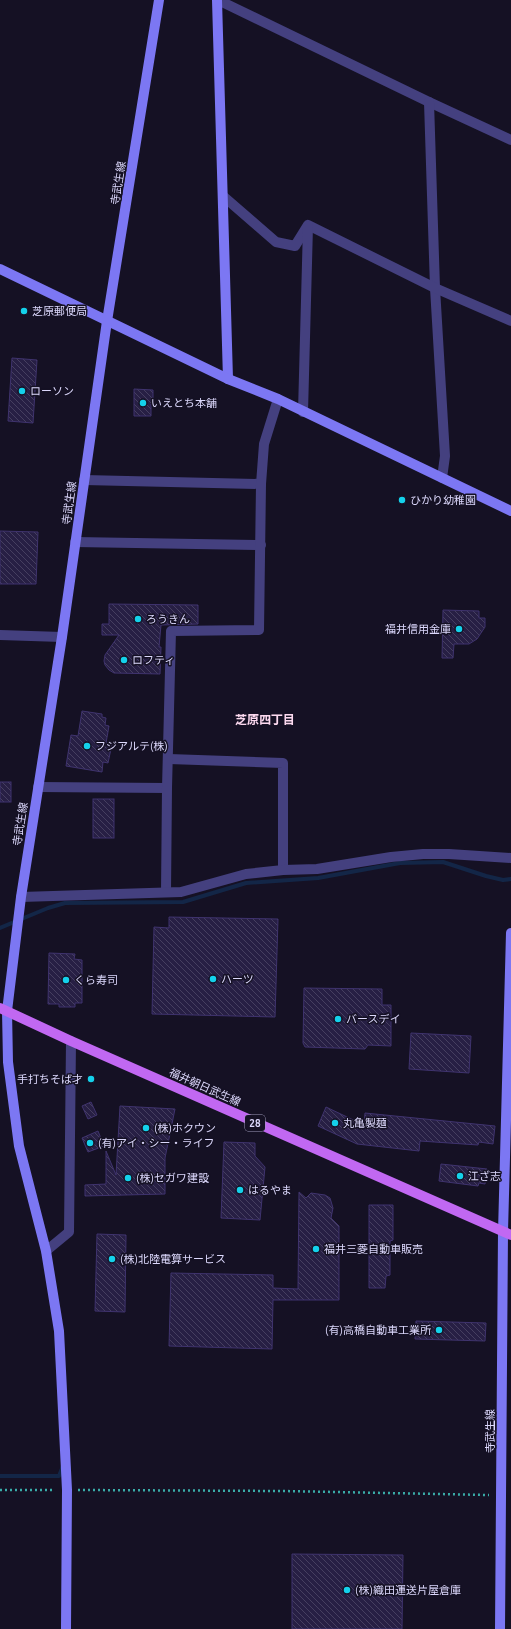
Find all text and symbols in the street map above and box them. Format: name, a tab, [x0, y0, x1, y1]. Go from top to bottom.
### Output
street label: 寺武生線	[109, 160, 127, 206]
place label: 芝原郵便局	[32, 305, 87, 317]
marker: 芝原郵便局	[19, 306, 29, 316]
place label: ローソン	[30, 385, 74, 397]
marker: ローソン	[17, 386, 27, 396]
place label: いえとち本舗	[151, 397, 217, 409]
marker: いえとち本舗	[138, 398, 148, 408]
street label: 寺武生線	[60, 480, 78, 526]
place label: ひかり幼稚園	[410, 494, 476, 506]
marker: ひかり幼稚園	[397, 495, 407, 505]
place label: ろうきん	[146, 613, 190, 625]
marker: ろうきん	[133, 614, 143, 624]
place label: 福井信用金庫	[385, 623, 451, 635]
marker: 福井信用金庫	[454, 624, 464, 634]
place label: ロフティ	[132, 654, 175, 666]
marker: ロフティ	[119, 655, 129, 665]
district label: 芝原四丁目	[235, 713, 295, 726]
place label: フジアルテ(株)	[95, 740, 168, 753]
marker: フジアルテ(株)	[82, 741, 92, 751]
street label: 寺武生線	[11, 801, 29, 847]
place label: ハーツ	[221, 973, 254, 985]
place label: くら寿司	[74, 974, 118, 986]
marker: ハーツ	[208, 974, 218, 984]
marker: くら寿司	[61, 975, 71, 985]
place label: バースデイ	[346, 1013, 400, 1025]
marker: バースデイ	[333, 1014, 343, 1024]
street label: 福井朝日武生線	[167, 1066, 243, 1108]
place label: 手打ちそば才	[17, 1073, 83, 1085]
marker: 手打ちそば才	[86, 1074, 96, 1084]
road number: 28	[245, 1115, 265, 1131]
place label: 丸亀製麺	[343, 1117, 387, 1129]
marker: 丸亀製麺	[330, 1118, 340, 1128]
place label: (株)ホクウン	[154, 1122, 216, 1135]
marker: (株)ホクウン	[141, 1123, 151, 1133]
place label: (有)アイ・シー・ライフ	[98, 1137, 214, 1150]
marker: (有)アイ・シー・ライフ	[85, 1138, 95, 1148]
place label: 江ざ志	[468, 1170, 501, 1182]
marker: 江ざ志	[455, 1171, 465, 1181]
place label: (株)セガワ建設	[136, 1172, 209, 1185]
marker: (株)セガワ建設	[123, 1173, 133, 1183]
place label: はるやま	[248, 1184, 292, 1196]
marker: はるやま	[235, 1185, 245, 1195]
place label: 福井三菱自動車販売	[324, 1243, 423, 1255]
marker: 福井三菱自動車販売	[311, 1244, 321, 1254]
place label: (株)北陸電算サービス	[120, 1253, 226, 1266]
marker: (株)北陸電算サービス	[107, 1254, 117, 1264]
place label: (有)高橋自動車工業所	[325, 1324, 432, 1337]
marker: (有)高橋自動車工業所	[434, 1325, 444, 1335]
street label: 寺武生線	[484, 1409, 496, 1453]
place label: (株)織田運送片屋倉庫	[355, 1584, 461, 1597]
marker: (株)織田運送片屋倉庫	[342, 1585, 352, 1595]

